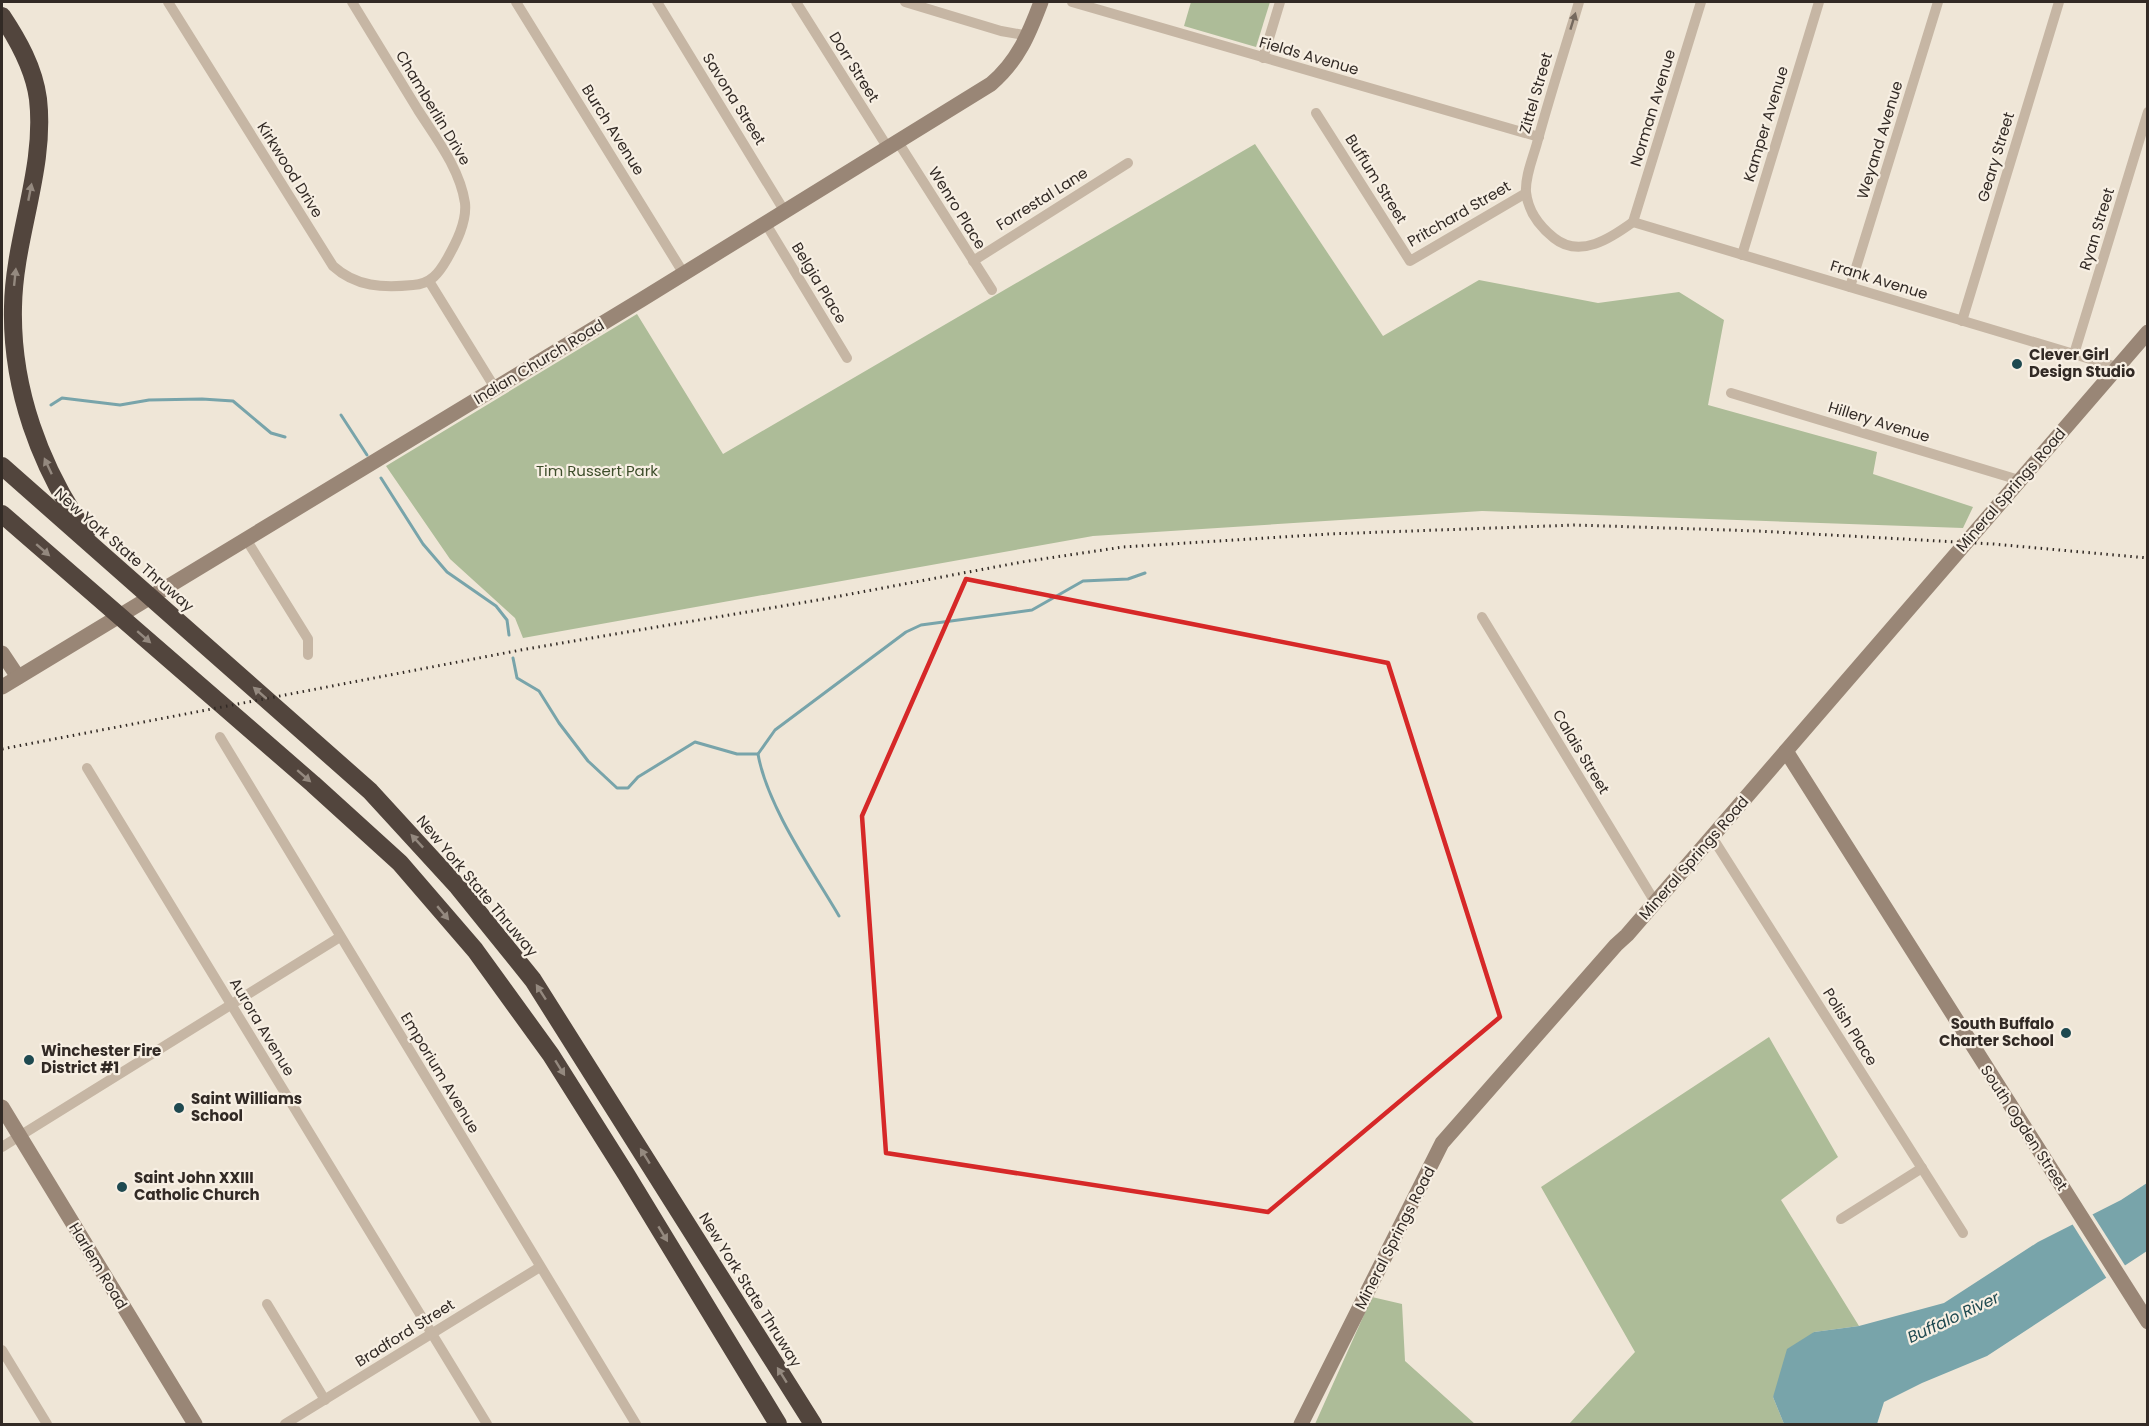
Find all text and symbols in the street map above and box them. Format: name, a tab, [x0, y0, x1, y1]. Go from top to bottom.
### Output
one-way arrow	[1569, 12, 1578, 30]
street label: Dorr Street	[825, 28, 884, 106]
street label: Fields Avenue	[1257, 31, 1361, 80]
street label: Chamberlin Drive	[391, 46, 476, 169]
street label: Norman Avenue	[1625, 47, 1680, 169]
street label: Savona Street	[698, 49, 771, 149]
street label: Zittel Street	[1514, 50, 1557, 136]
street label: Kamper Avenue	[1738, 63, 1793, 184]
street label: Weyand Avenue	[1852, 78, 1907, 202]
street label: Burch Avenue	[577, 80, 650, 179]
street label: Geary Street	[1972, 109, 2019, 204]
street label: Kirkwood Drive	[253, 118, 328, 222]
street label: Buffum Street	[1341, 130, 1412, 227]
street label: Wenro Place	[924, 162, 991, 253]
street label: Forrestal Lane	[992, 162, 1092, 235]
street label: Pritchard Street	[1403, 175, 1514, 252]
one-way arrow	[26, 182, 35, 201]
street label: Ryan Street	[2074, 185, 2119, 273]
street label: Belgia Place	[787, 238, 852, 327]
street label: Frank Avenue	[1828, 255, 1930, 304]
one-way arrow	[10, 267, 20, 286]
street label: Indian Church Road	[469, 314, 608, 409]
place label: Clever Girl Design Studio	[2029, 344, 2135, 382]
marker: Clever Girl Design Studio	[2010, 357, 2024, 371]
street label: Hillery Avenue	[1826, 396, 1932, 447]
street label: Mineral Springs Road	[1951, 423, 2070, 556]
one-way arrow	[43, 457, 52, 474]
park label: Tim Russert Park	[536, 460, 658, 481]
street label: New York State Thruway	[50, 483, 199, 617]
one-way arrow	[35, 543, 50, 556]
one-way arrow	[136, 631, 152, 644]
one-way arrow	[253, 687, 268, 700]
street label: Calais Street	[1548, 706, 1615, 798]
one-way arrow	[296, 769, 311, 782]
street label: Mineral Springs Road	[1634, 791, 1753, 924]
street label: New York State Thruway	[412, 810, 543, 961]
one-way arrow	[410, 834, 424, 849]
one-way arrow	[436, 905, 449, 921]
street label: Aurora Avenue	[225, 974, 300, 1080]
one-way arrow	[535, 984, 546, 1000]
street label: Polish Place	[1818, 984, 1883, 1070]
street label: Emporium Avenue	[396, 1008, 485, 1137]
place label: South Buffalo Charter School	[1939, 1013, 2054, 1051]
marker: South Buffalo Charter School	[2059, 1026, 2073, 1040]
place label: Winchester Fire District #1	[41, 1040, 161, 1078]
marker: Winchester Fire District #1	[22, 1053, 36, 1067]
one-way arrow	[554, 1060, 565, 1076]
street label: South Ogden Street	[1976, 1061, 2073, 1195]
place label: Saint Williams School	[191, 1088, 302, 1126]
marker: Saint Williams School	[172, 1101, 186, 1115]
one-way arrow	[640, 1148, 651, 1165]
street label: Mineral Springs Road	[1349, 1163, 1440, 1313]
place label: Saint John XXIII Catholic Church	[134, 1167, 260, 1205]
marker: Saint John XXIII Catholic Church	[115, 1180, 129, 1194]
street label: New York State Thruway	[694, 1208, 807, 1372]
street label: Harlem Road	[64, 1219, 133, 1313]
one-way arrow	[657, 1226, 668, 1242]
water label: Buffalo River	[1904, 1286, 2004, 1349]
street label: Bradford Street	[351, 1294, 458, 1371]
one-way arrow	[777, 1367, 788, 1383]

